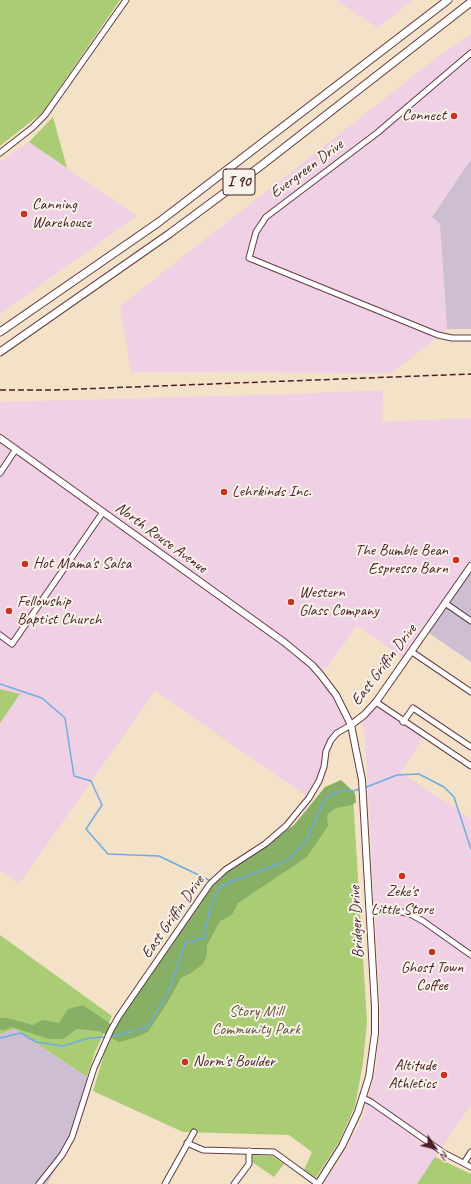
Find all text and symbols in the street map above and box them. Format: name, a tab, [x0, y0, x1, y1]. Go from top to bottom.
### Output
place label: Connect	[402, 106, 446, 126]
marker: Connect	[449, 111, 459, 121]
street label: Evergreen Drive	[267, 135, 347, 203]
road number: I 90	[223, 169, 255, 195]
place label: Canning Warehouse	[32, 195, 91, 233]
marker: Canning Warehouse	[19, 209, 29, 219]
place label: Lehrkinds Inc.	[232, 482, 311, 502]
marker: Lehrkinds Inc.	[219, 487, 229, 497]
street label: North Rouse Avenue	[111, 498, 211, 578]
place label: The Bumble Bean Espresso Barn	[355, 541, 448, 579]
place label: Hot Mama's Salsa	[33, 554, 131, 574]
marker: The Bumble Bean Espresso Barn	[451, 555, 461, 565]
marker: Hot Mama's Salsa	[20, 559, 30, 569]
place label: Western Glass Company	[299, 583, 379, 621]
place label: Fellowship Baptist Church	[17, 592, 101, 630]
marker: Western Glass Company	[286, 597, 296, 607]
marker: Fellowship Baptist Church	[4, 606, 14, 616]
street label: East Griffin Drive	[347, 620, 421, 710]
marker: Zeke's Little Store	[397, 871, 407, 881]
street label: East Griffin Drive	[137, 872, 209, 962]
place label: Zeke's Little Store	[371, 882, 433, 920]
street label: Bridger Drive	[346, 885, 368, 959]
marker: Ghost Town Coffee	[427, 947, 437, 957]
place label: Ghost Town Coffee	[401, 958, 463, 996]
park label: Story Mill Community Park	[212, 1002, 300, 1040]
place label: Norm's Boulder	[193, 1052, 275, 1072]
place label: Altitude Athletics	[388, 1056, 436, 1094]
marker: Norm's Boulder	[180, 1057, 190, 1067]
marker: Altitude Athletics	[439, 1070, 449, 1080]
north arrow	[415, 1128, 455, 1168]
text: N	[437, 1148, 453, 1162]

